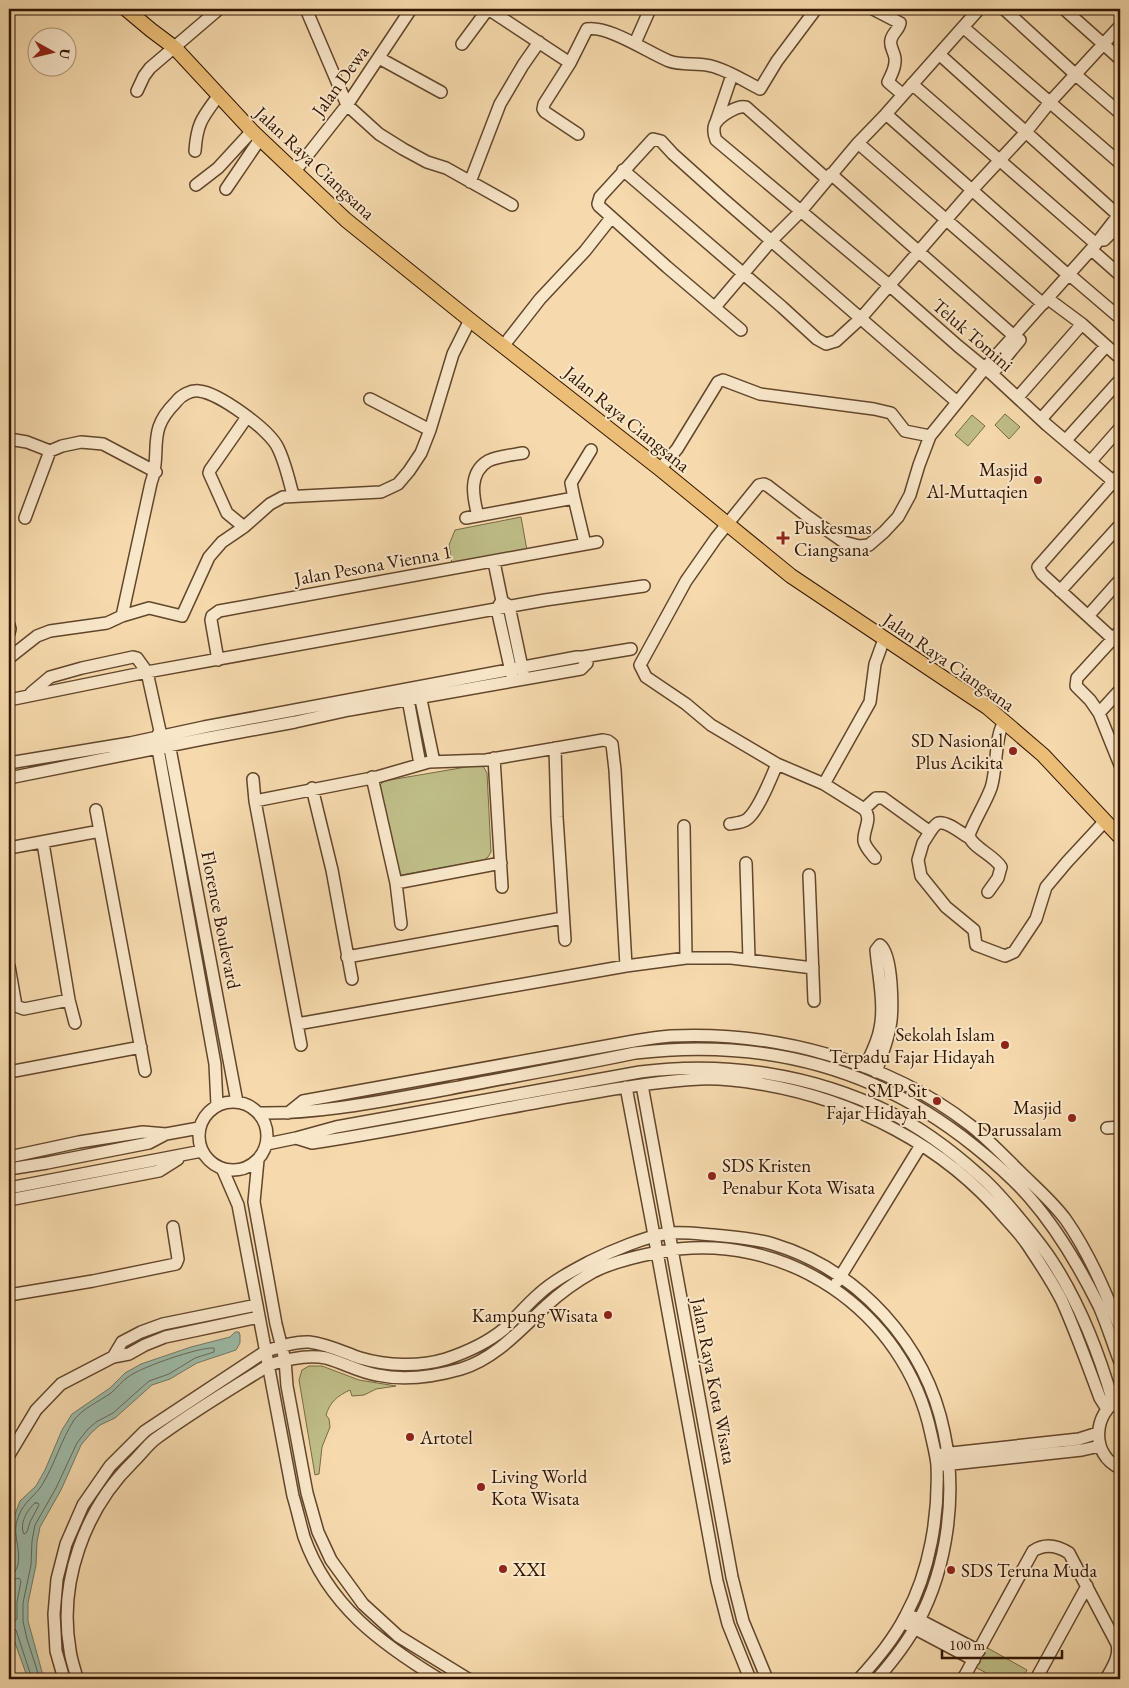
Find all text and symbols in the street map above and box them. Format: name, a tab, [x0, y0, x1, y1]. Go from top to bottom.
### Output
north arrow	[28, 28, 78, 78]
street label: Jalan Dewa	[305, 40, 374, 123]
text: U	[55, 47, 75, 61]
street label: Jalan Raya Ciangsana	[248, 99, 381, 226]
street label: Teluk Tomini	[927, 293, 1019, 377]
street label: Jalan Raya Ciangsana	[557, 359, 696, 478]
place label: Masjid Al-Muttaqien	[925, 457, 1028, 504]
marker: Masjid Al-Muttaqien	[1032, 474, 1044, 486]
place label: Puskesmas Ciangsana	[794, 515, 872, 562]
marker: Puskesmas Ciangsana	[776, 531, 790, 545]
street label: Jalan Pesona Vienna 1	[291, 539, 453, 591]
street label: Jalan Raya Ciangsana	[876, 606, 1020, 717]
place label: SD Nasional Plus Acikita	[911, 728, 1003, 775]
marker: SD Nasional Plus Acikita	[1007, 745, 1019, 757]
street label: Florence Boulevard	[195, 849, 247, 992]
place label: Sekolah Islam Terpadu Fajar Hidayah	[829, 1022, 995, 1069]
marker: Sekolah Islam Terpadu Fajar Hidayah	[999, 1039, 1011, 1051]
place label: SMP Sit Fajar Hidayah	[826, 1078, 927, 1125]
marker: SMP Sit Fajar Hidayah	[931, 1095, 943, 1107]
place label: Masjid Darussalam	[977, 1095, 1062, 1142]
marker: Masjid Darussalam	[1066, 1112, 1078, 1124]
place label: SDS Kristen Penabur Kota Wisata	[722, 1153, 876, 1200]
marker: SDS Kristen Penabur Kota Wisata	[706, 1170, 718, 1182]
street label: Jalan Raya Kota Wisata	[685, 1294, 742, 1467]
place label: Kampung Wisata	[472, 1303, 598, 1328]
marker: Kampung Wisata	[602, 1309, 614, 1321]
place label: Artotel	[419, 1425, 473, 1450]
marker: Artotel	[404, 1431, 416, 1443]
place label: Living World Kota Wisata	[491, 1464, 588, 1511]
marker: Living World Kota Wisata	[475, 1481, 487, 1493]
place label: XXI	[512, 1557, 547, 1582]
place label: SDS Teruna Muda	[961, 1558, 1097, 1583]
marker: XXI	[497, 1563, 509, 1575]
marker: SDS Teruna Muda	[945, 1564, 957, 1576]
scale bar	[942, 1628, 1062, 1660]
text: 100 m	[949, 1635, 986, 1654]

